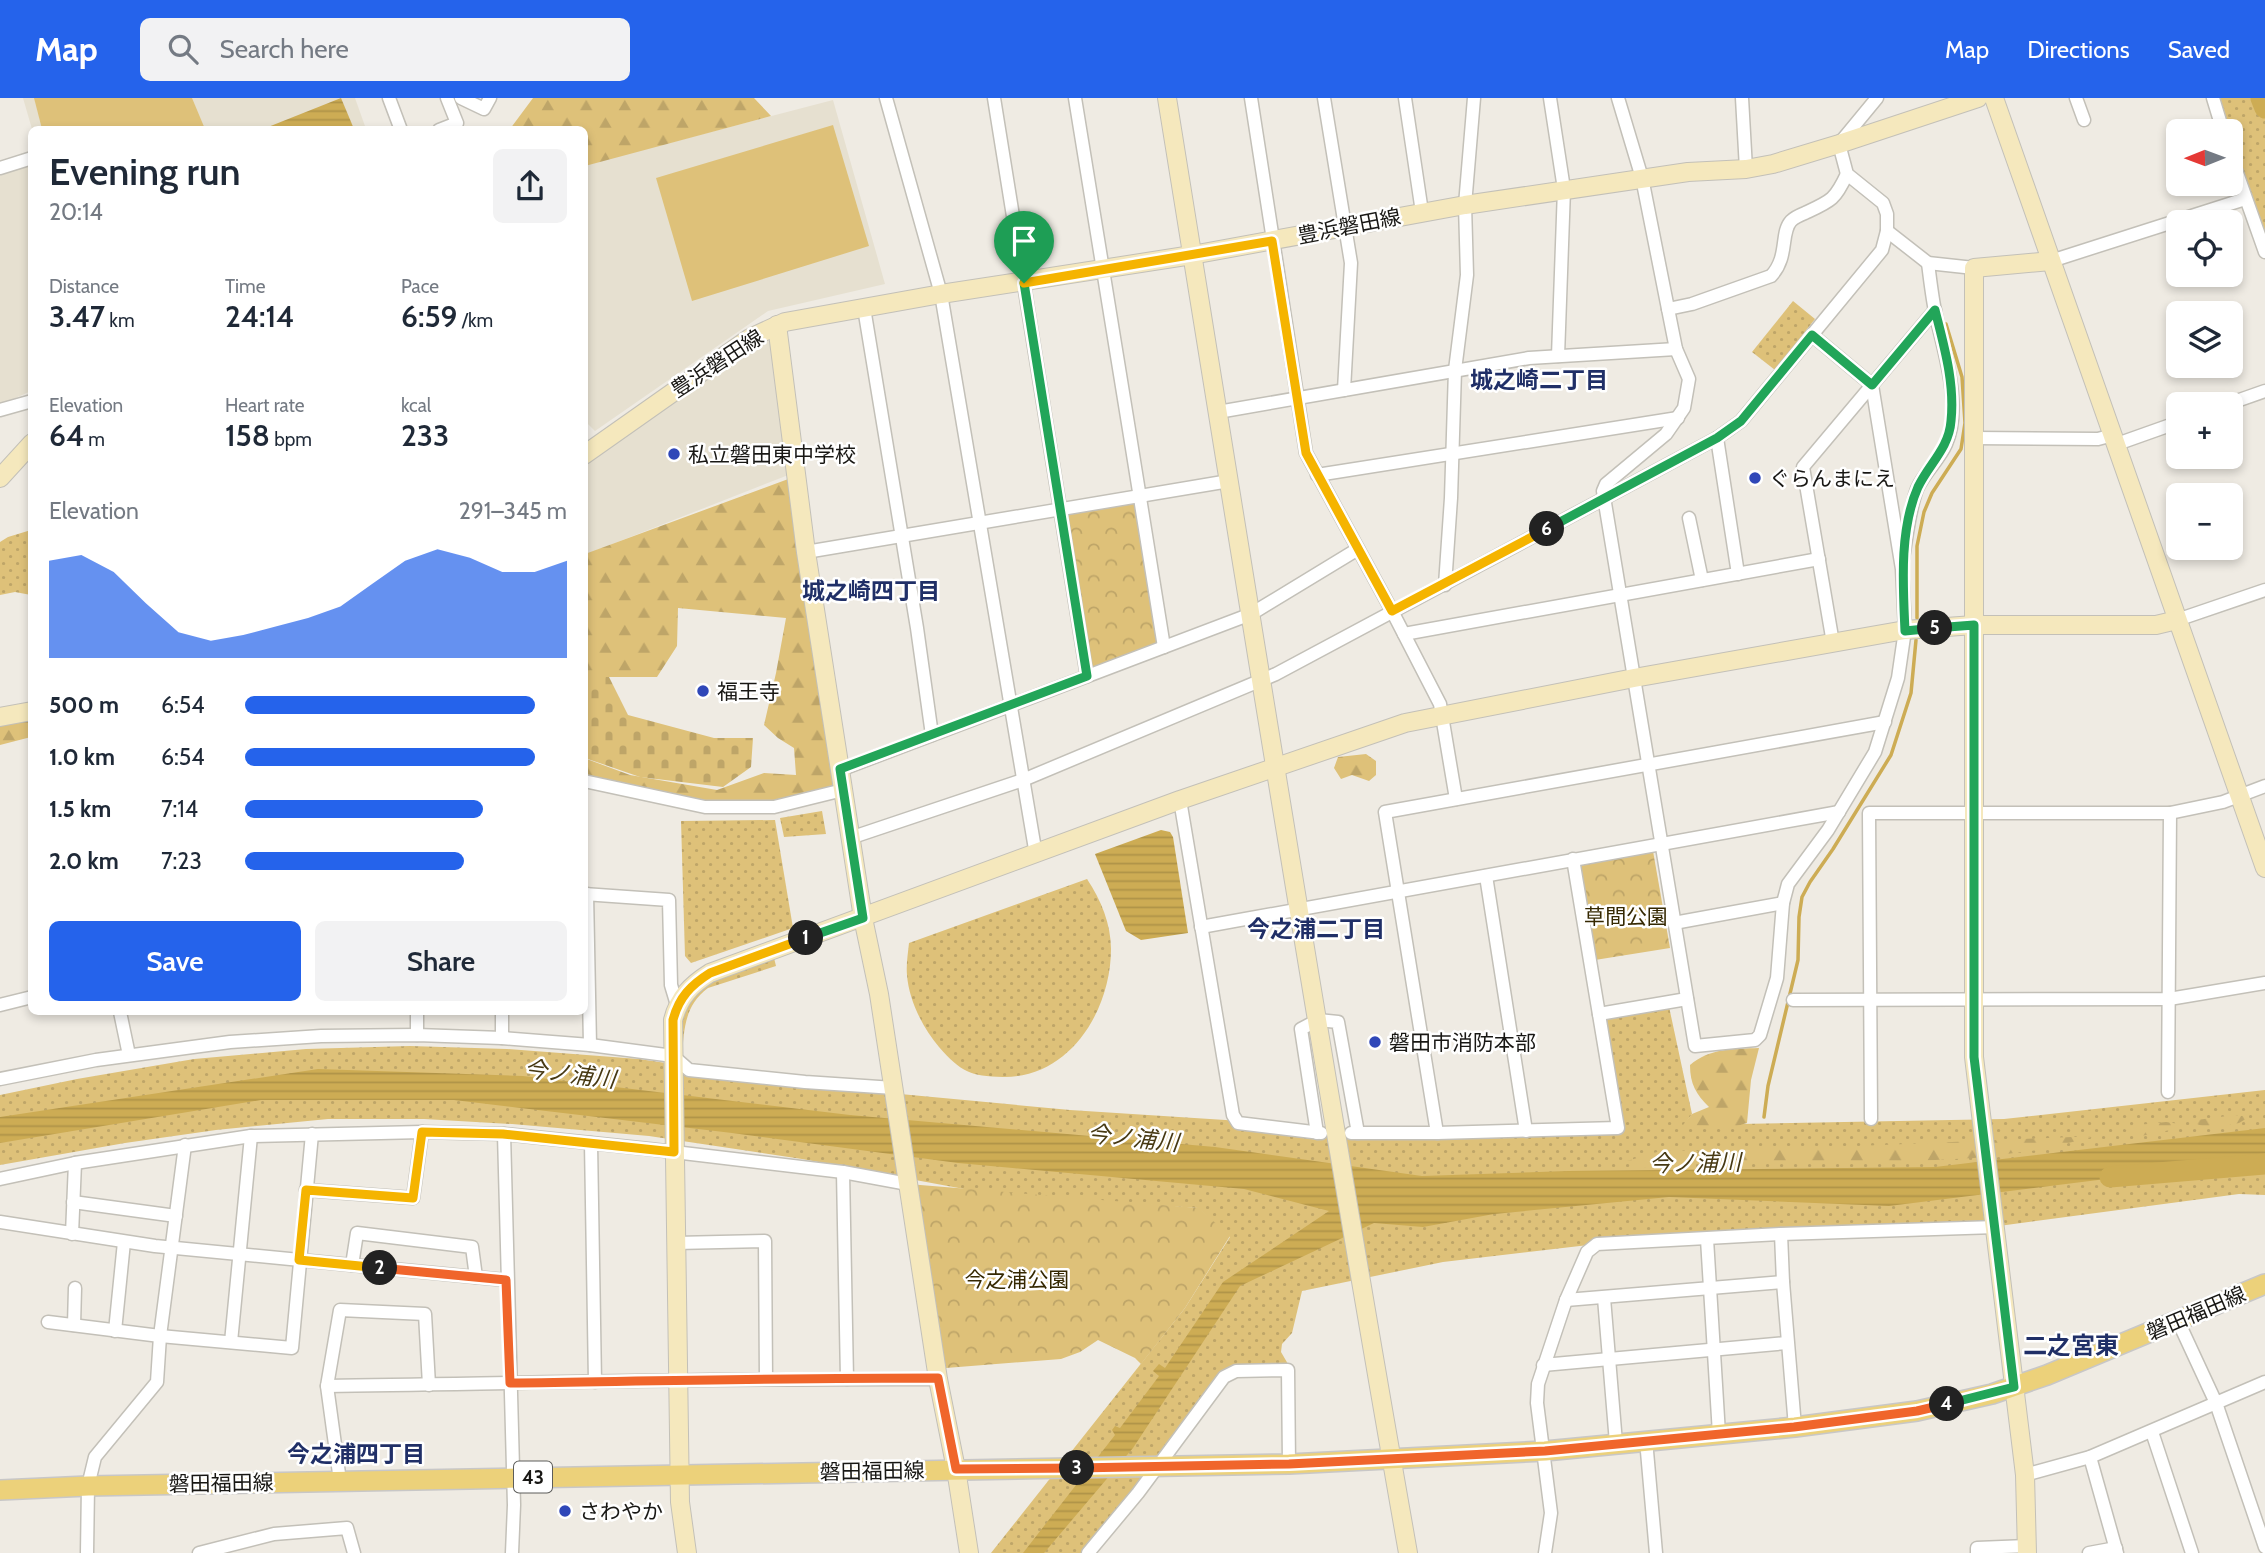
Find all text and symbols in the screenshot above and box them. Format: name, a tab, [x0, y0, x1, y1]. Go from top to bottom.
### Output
search box	[140, 18, 630, 81]
text: Map	[35, 29, 98, 69]
icon: search	[164, 30, 202, 68]
text: Search here	[220, 33, 349, 65]
text: Map	[1945, 35, 1989, 64]
text: Directions	[2027, 35, 2130, 64]
text: Saved	[2168, 35, 2230, 64]
north arrow	[2166, 119, 2244, 196]
map controls	[2166, 119, 2243, 560]
text: Evening run	[49, 148, 241, 195]
button: share	[493, 149, 567, 223]
text: 20:14	[49, 198, 103, 226]
street label: 豊浜磐田線	[1295, 204, 1403, 248]
button: locate	[2166, 210, 2243, 287]
pin	[994, 211, 1054, 283]
icon: arrive	[1005, 222, 1043, 260]
text: Distance	[49, 275, 119, 298]
text: Time	[225, 275, 265, 298]
text: Pace	[401, 275, 439, 298]
text: 3.47	[49, 298, 105, 335]
text: 24:14	[225, 298, 294, 335]
text: 6:59	[401, 298, 458, 335]
button: layers	[2166, 301, 2243, 378]
text: km	[105, 309, 135, 332]
text: /km	[458, 309, 493, 332]
street label: 豊浜磐田線	[666, 324, 768, 402]
district label: 城之崎二丁目	[1470, 366, 1608, 394]
button: +	[2166, 392, 2243, 469]
text: Elevation	[49, 394, 123, 417]
text: Heart rate	[225, 394, 305, 417]
text: kcal	[401, 394, 431, 417]
text: 64	[49, 417, 84, 454]
text: 158	[225, 417, 270, 454]
text: 233	[401, 417, 449, 454]
text: m	[84, 428, 105, 451]
text: bpm	[270, 428, 312, 451]
place label: 私立磐田東中学校	[688, 442, 856, 467]
marker: 私立磐田東中学校	[666, 446, 682, 462]
place label: ぐらんまにえ	[1769, 466, 1895, 491]
marker: ぐらんまにえ	[1747, 470, 1763, 486]
button: −	[2166, 483, 2243, 560]
text: Elevation	[49, 497, 139, 525]
text: 291–345 m	[459, 497, 567, 525]
pin: 6	[1530, 512, 1564, 546]
text: 6	[1541, 517, 1552, 540]
district label: 城之崎四丁目	[802, 577, 940, 605]
pin: 5	[1918, 610, 1952, 646]
text: 5	[1929, 616, 1940, 639]
place label: 福王寺	[717, 679, 780, 704]
marker: 福王寺	[695, 683, 711, 699]
text: 500 m	[49, 691, 119, 719]
text: 6:54	[161, 691, 205, 719]
text: 1.0 km	[49, 743, 115, 771]
text: 6:54	[161, 743, 205, 771]
text: 1.5 km	[49, 795, 111, 823]
text: 7:14	[161, 795, 198, 823]
text: 2.0 km	[49, 847, 119, 875]
text: 7:23	[161, 847, 202, 875]
park label: 草間公園	[1584, 904, 1668, 929]
district label: 今之浦二丁目	[1247, 915, 1385, 943]
pin: 1	[788, 920, 824, 956]
button: Save	[49, 921, 301, 1001]
button: Share	[315, 921, 567, 1001]
text: 1	[802, 926, 809, 949]
place label: 磐田市消防本部	[1389, 1030, 1536, 1055]
marker: 磐田市消防本部	[1367, 1034, 1383, 1050]
water label: 今ノ浦川	[523, 1054, 620, 1094]
water label: 今ノ浦川	[1086, 1119, 1183, 1157]
water label: 今ノ浦川	[1649, 1148, 1744, 1178]
pin: 2	[362, 1250, 398, 1286]
text: 2	[374, 1256, 385, 1279]
park label: 今之浦公園	[965, 1267, 1070, 1292]
street label: 磐田福田線	[2143, 1281, 2249, 1345]
district label: 二之宮東	[2023, 1331, 2119, 1360]
pin: 4	[1930, 1386, 1965, 1422]
text: 4	[1941, 1392, 1952, 1415]
district label: 今之浦四丁目	[287, 1440, 425, 1468]
pin: 3	[1060, 1450, 1094, 1486]
text: 3	[1071, 1456, 1082, 1479]
street label: 磐田福田線	[819, 1458, 925, 1484]
road number: 43	[514, 1462, 552, 1492]
street label: 磐田福田線	[168, 1470, 274, 1496]
place label: さわやか	[579, 1499, 663, 1524]
marker: さわやか	[557, 1503, 573, 1519]

